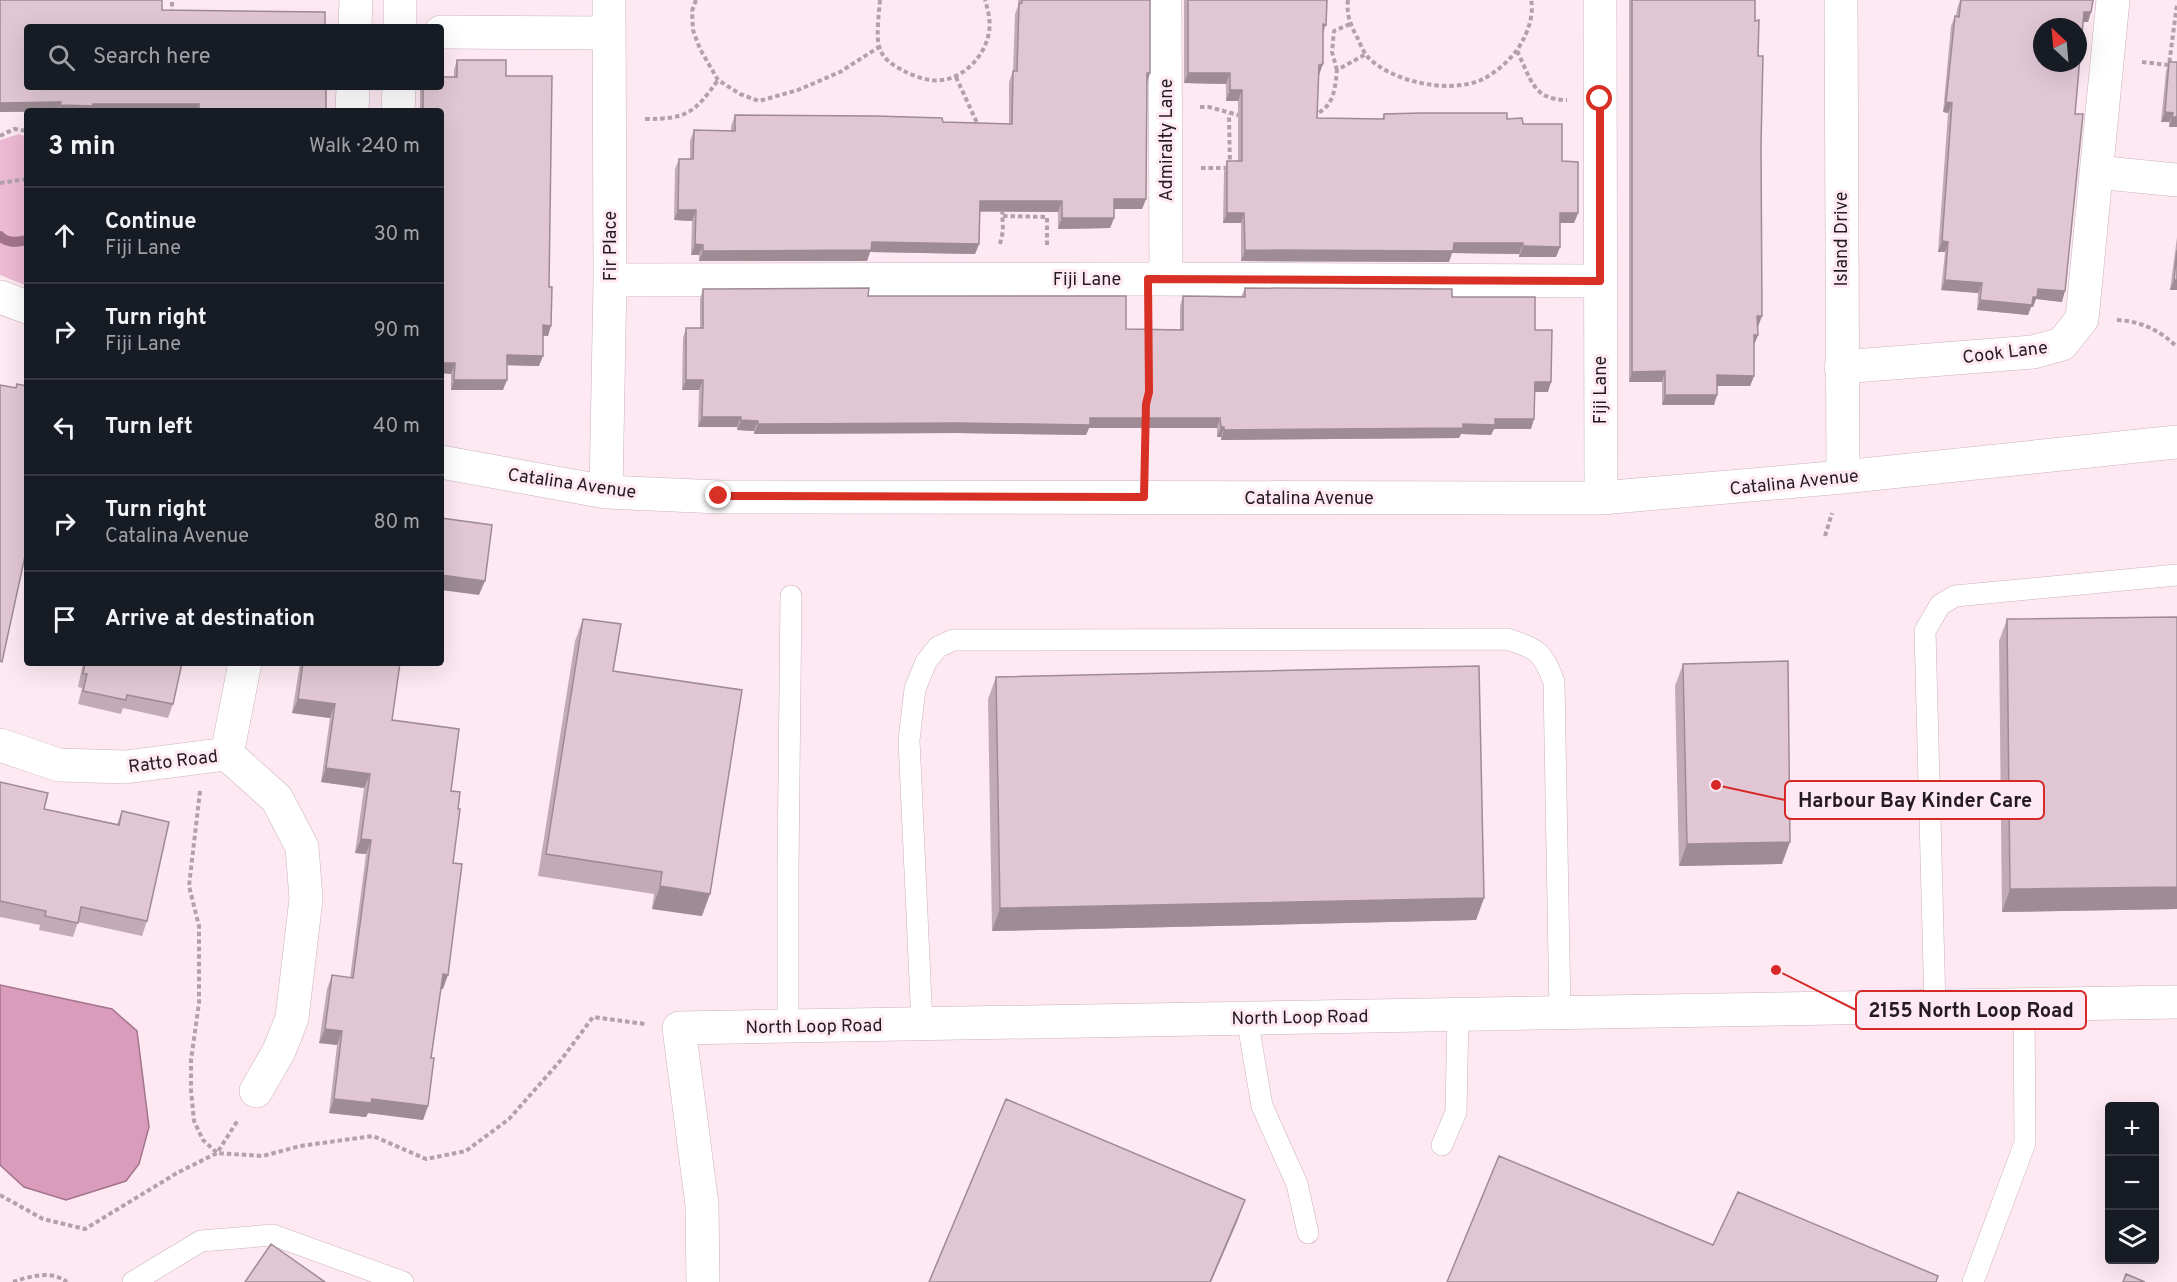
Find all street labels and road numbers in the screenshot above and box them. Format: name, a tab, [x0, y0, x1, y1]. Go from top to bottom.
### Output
street label: Admiralty Lane	[1156, 79, 1179, 201]
street label: Island Drive	[1831, 192, 1854, 287]
street label: Fir Place	[600, 211, 623, 281]
street label: Fiji Lane	[1053, 269, 1121, 292]
street label: Cook Lane	[1961, 337, 2049, 370]
street label: Fiji Lane	[1590, 356, 1613, 424]
street label: Catalina Avenue	[506, 464, 638, 505]
street label: Catalina Avenue	[1729, 465, 1860, 502]
street label: Catalina Avenue	[1244, 488, 1374, 511]
street label: Ratto Road	[127, 746, 219, 779]
street label: North Loop Road	[1231, 1006, 1369, 1031]
street label: North Loop Road	[745, 1015, 883, 1040]

